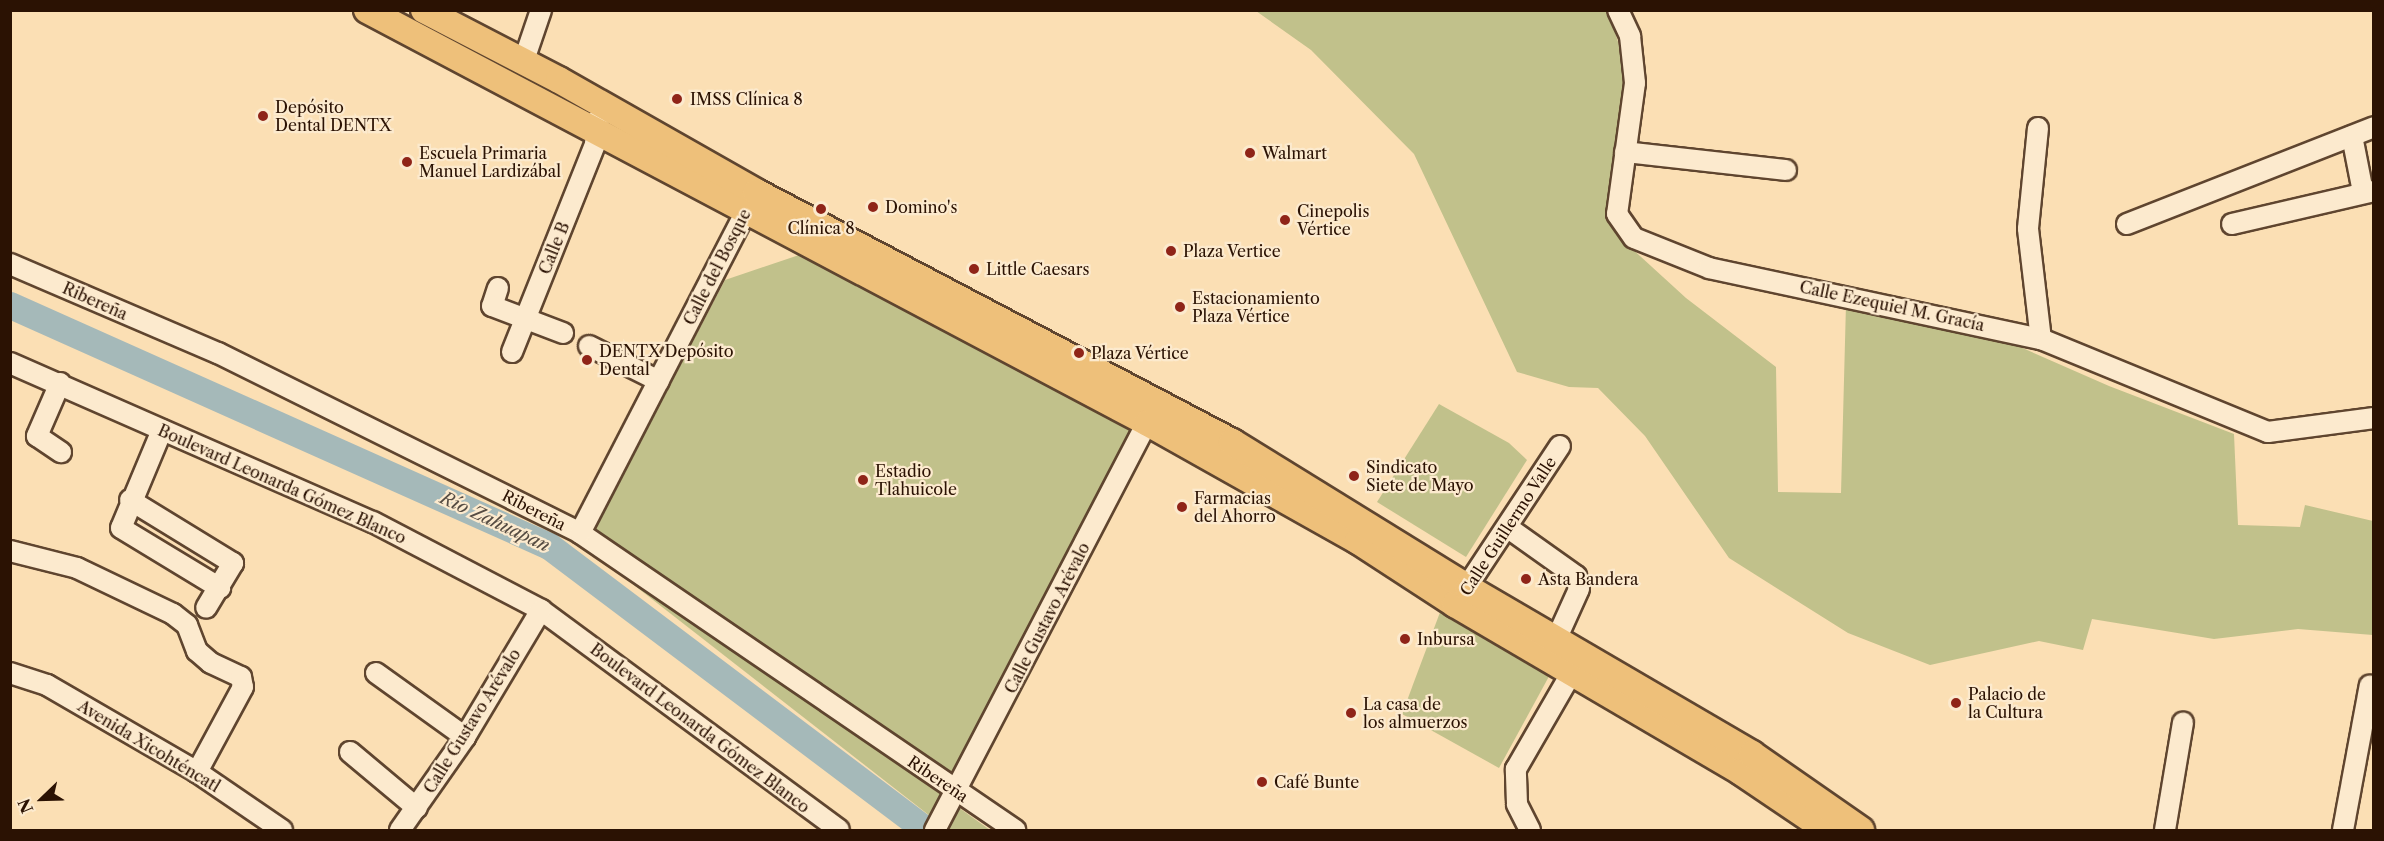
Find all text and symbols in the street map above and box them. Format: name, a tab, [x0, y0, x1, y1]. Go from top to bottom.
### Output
place label: IMSS Clínica 8	[690, 89, 803, 109]
marker: IMSS Clínica 8	[668, 90, 686, 108]
place label: Depósito Dental DENTX	[275, 97, 392, 135]
marker: Depósito Dental DENTX	[256, 109, 270, 123]
place label: Escuela Primaria Manuel Lardizábal	[419, 143, 561, 181]
place label: Walmart	[1262, 143, 1327, 163]
marker: Walmart	[1243, 146, 1257, 160]
marker: Escuela Primaria Manuel Lardizábal	[400, 155, 414, 169]
place label: Domino's	[885, 197, 957, 217]
marker: Domino's	[866, 200, 880, 214]
place label: Cinepolis Vértice	[1297, 201, 1369, 239]
marker: Clínica 8	[814, 202, 828, 216]
street label: Calle del Bosque	[679, 206, 755, 328]
marker: Cinepolis Vértice	[1278, 213, 1292, 227]
place label: Clínica 8	[787, 218, 855, 238]
street label: Calle B	[535, 219, 573, 277]
place label: Plaza Vertice	[1183, 241, 1281, 261]
marker: Plaza Vertice	[1164, 244, 1178, 258]
place label: Little Caesars	[986, 259, 1089, 279]
marker: Little Caesars	[967, 262, 981, 276]
street label: Calle Ezequiel M. Gracía	[1798, 277, 1986, 335]
street label: Ribereña	[60, 278, 130, 324]
place label: Estacionamiento Plaza Vértice	[1192, 288, 1320, 326]
marker: Estacionamiento Plaza Vértice	[1173, 300, 1187, 314]
place label: DENTX Depósito Dental	[599, 341, 734, 379]
place label: Plaza Vértice	[1091, 343, 1189, 363]
marker: Plaza Vértice	[1072, 346, 1086, 360]
marker: DENTX Depósito Dental	[580, 353, 594, 367]
street label: Boulevard Leonarda Gómez Blanco	[155, 420, 409, 548]
street label: Calle Guillermo Valle	[1456, 453, 1560, 599]
place label: Sindicato Siete de Mayo	[1366, 457, 1474, 495]
place label: Estadio Tlahuicole	[875, 461, 957, 499]
marker: Sindicato Siete de Mayo	[1347, 469, 1361, 483]
marker: Estadio Tlahuicole	[856, 473, 870, 487]
street label: Ribereña	[499, 486, 569, 534]
water label: Río Zahuapan	[437, 487, 553, 557]
place label: Farmacias del Ahorro	[1194, 488, 1276, 526]
marker: Farmacias del Ahorro	[1175, 500, 1189, 514]
street label: Calle Gustavo Arévalo	[1000, 539, 1094, 697]
place label: Asta Bandera	[1538, 569, 1639, 589]
marker: Asta Bandera	[1519, 572, 1533, 586]
place label: Inbursa	[1417, 629, 1475, 649]
marker: Inbursa	[1398, 632, 1412, 646]
street label: Boulevard Leonarda Gómez Blanco	[587, 639, 813, 817]
street label: Calle Gustavo Arévalo	[420, 645, 524, 797]
place label: Palacio de la Cultura	[1968, 684, 2046, 722]
place label: La casa de los almuerzos	[1363, 694, 1467, 732]
street label: Avenida Xicohténcatl	[74, 696, 224, 796]
marker: Palacio de la Cultura	[1949, 696, 1963, 710]
marker: La casa de los almuerzos	[1344, 706, 1358, 720]
street label: Ribereña	[904, 752, 972, 806]
north arrow	[12, 769, 72, 829]
place label: Café Bunte	[1274, 772, 1359, 792]
marker: Café Bunte	[1255, 775, 1269, 789]
text: N	[14, 796, 37, 816]

